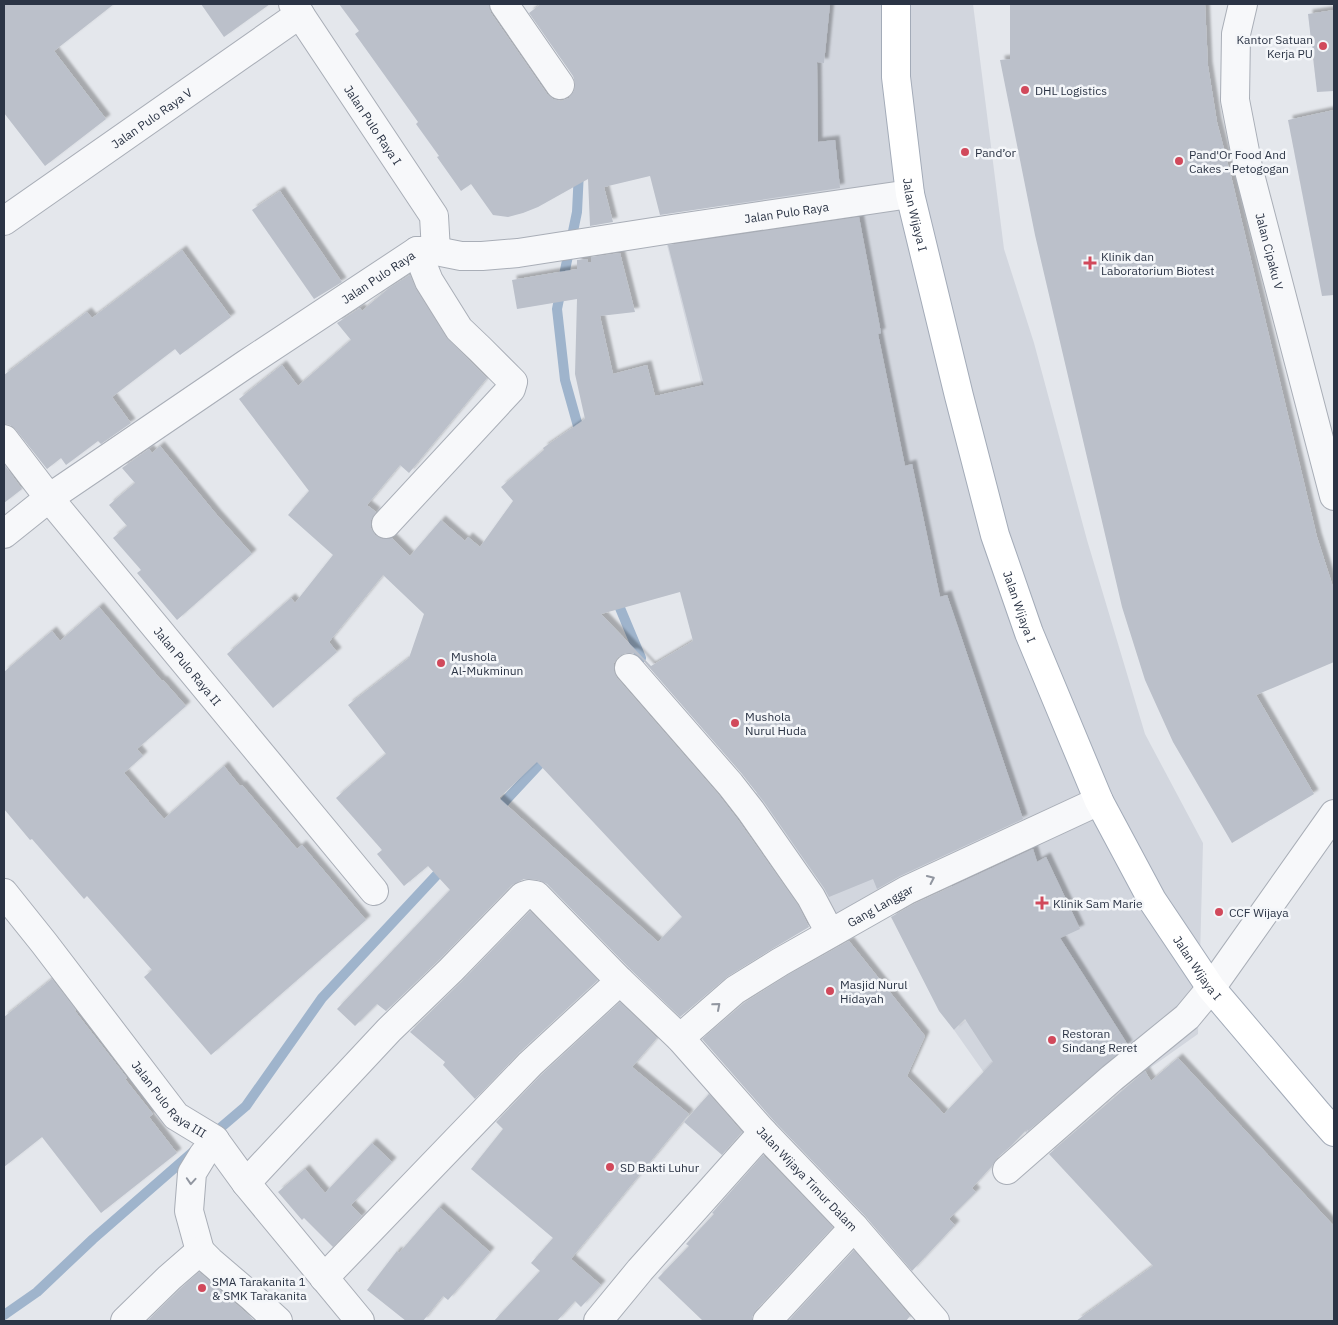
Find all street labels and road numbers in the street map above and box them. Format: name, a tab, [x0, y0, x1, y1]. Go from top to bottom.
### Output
street label: Jalan Pulo Raya I	[341, 82, 405, 168]
street label: Jalan Pulo Raya V	[108, 84, 195, 151]
street label: Jalan Wijaya I	[901, 177, 931, 253]
street label: Jalan Pulo Raya	[743, 198, 830, 226]
street label: Jalan Cipaku V	[1253, 211, 1287, 292]
street label: Jalan Pulo Raya	[338, 247, 418, 307]
street label: Jalan Wijaya I	[1000, 569, 1040, 645]
street label: Jalan Pulo Raya II	[151, 623, 225, 708]
street label: Gang Langgar	[844, 881, 916, 930]
street label: Jalan Wijaya I	[1170, 933, 1225, 1003]
street label: Jalan Pulo Raya III	[129, 1058, 210, 1140]
street label: Jalan Wijaya Timur Dalam	[754, 1123, 861, 1234]

